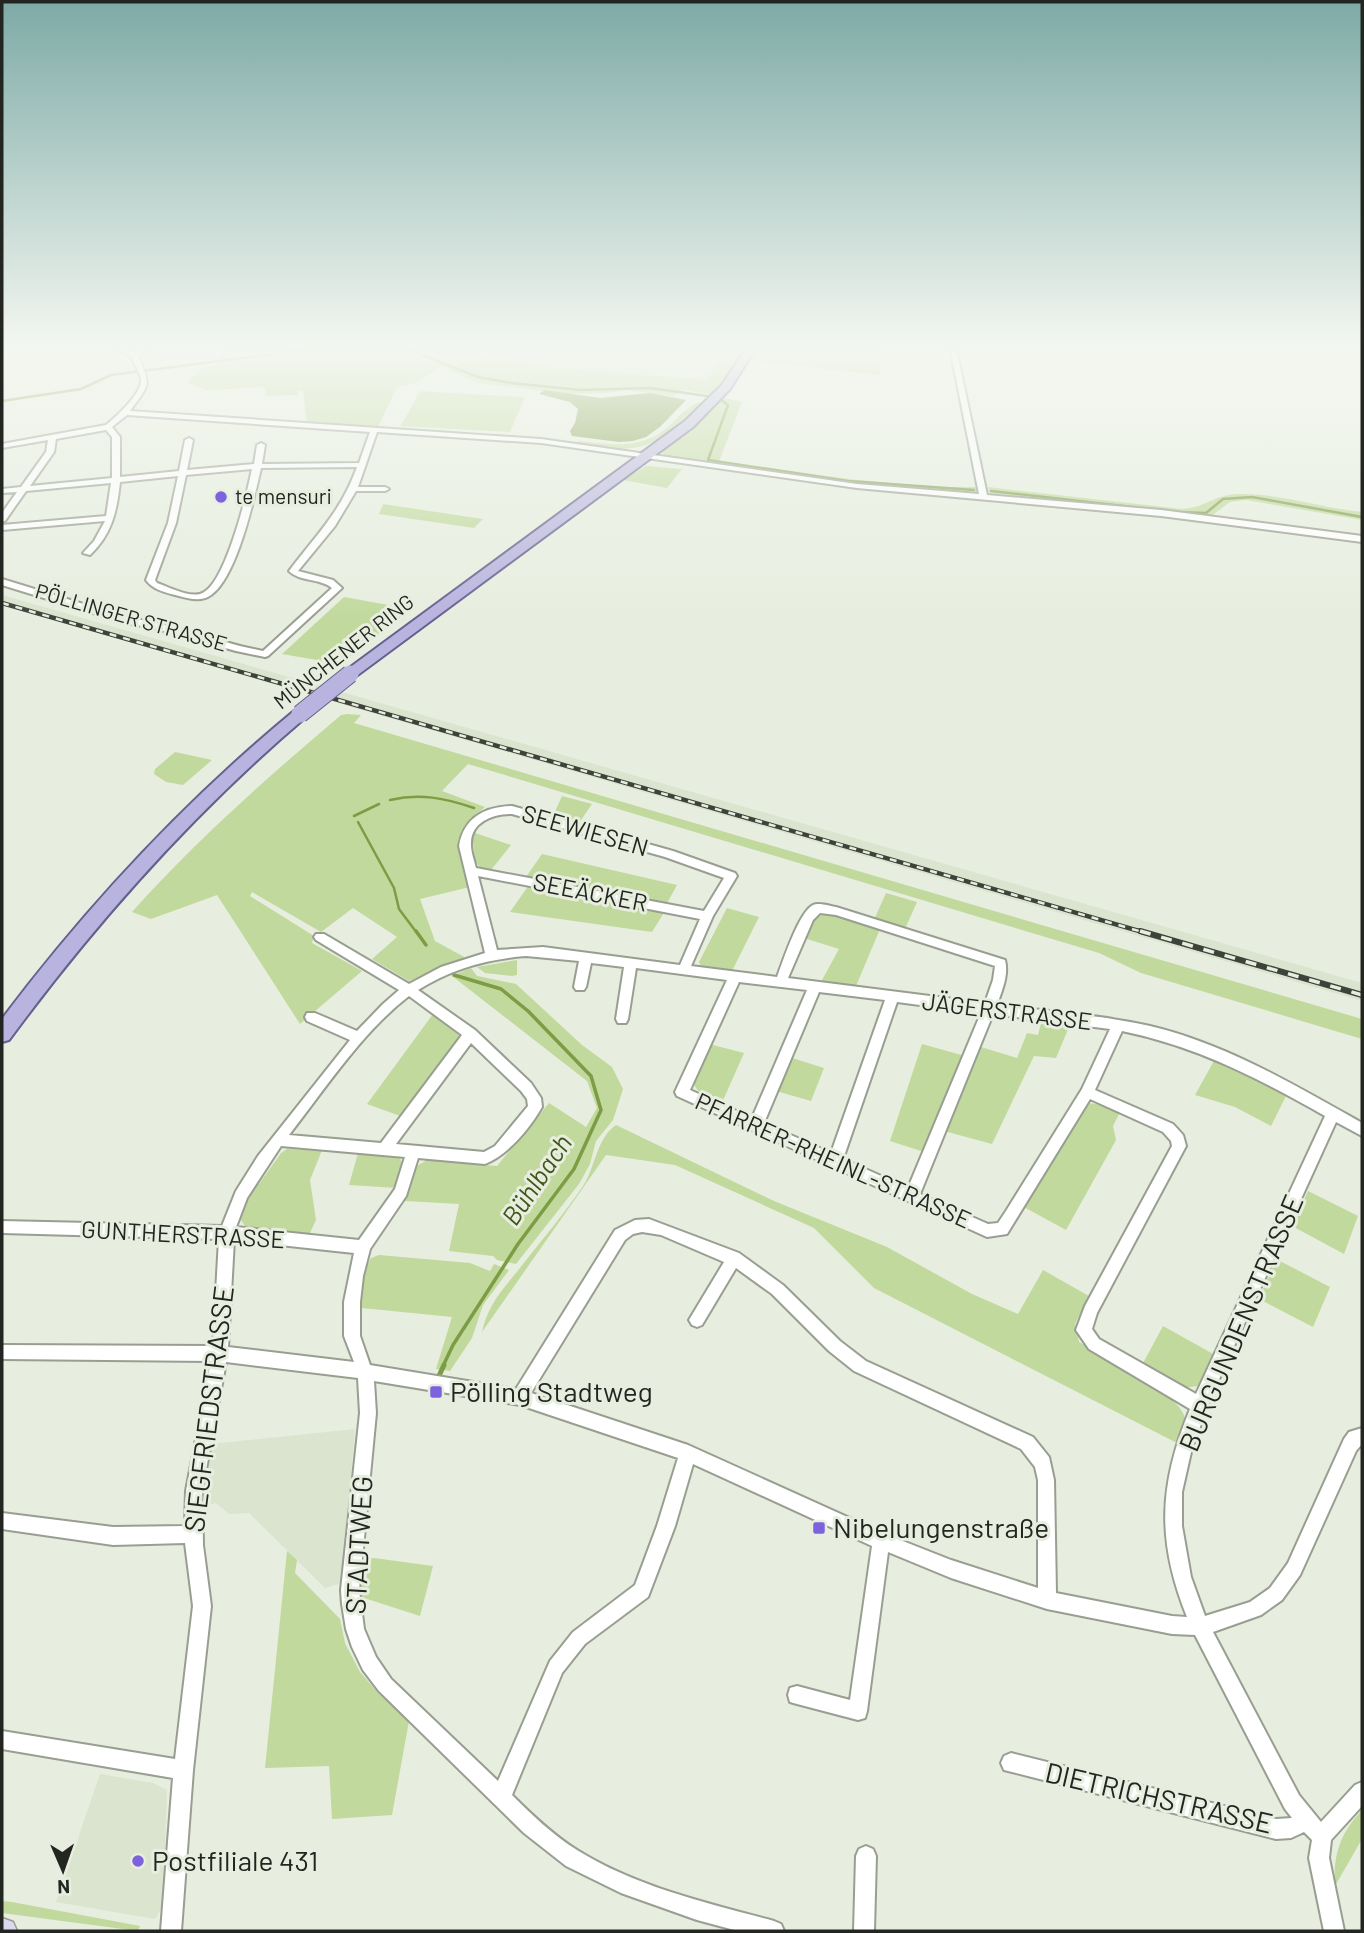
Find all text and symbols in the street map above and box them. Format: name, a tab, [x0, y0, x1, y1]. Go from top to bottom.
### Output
place label: te mensuri	[235, 483, 332, 508]
marker: te mensuri	[213, 489, 229, 505]
street label: PÖLLINGER STRASSE	[33, 577, 230, 656]
street label: MÜNCHENER RING	[268, 588, 418, 713]
street label: SEEWIESEN	[519, 798, 652, 861]
street label: SEEÄCKER	[531, 866, 650, 917]
street label: JÄGERSTRASSE	[921, 986, 1094, 1035]
street label: PFARRER-RHEINL-STRASSE	[691, 1086, 976, 1234]
water label: Bühlbach	[494, 1128, 577, 1230]
street label: BURGUNDENSTRASSE	[1171, 1189, 1310, 1456]
street label: GUNTHERSTRASSE	[80, 1214, 286, 1253]
street label: SIEGFRIEDSTRASSE	[176, 1284, 240, 1534]
place label: Pölling Stadtweg	[450, 1374, 653, 1408]
marker: Pölling Stadtweg	[428, 1384, 444, 1400]
street label: STADTWEG	[337, 1475, 379, 1615]
place label: Nibelungenstraße	[833, 1510, 1049, 1544]
marker: Nibelungenstraße	[811, 1520, 827, 1536]
street label: DIETRICHSTRASSE	[1042, 1754, 1276, 1840]
north arrow	[28, 1835, 98, 1905]
place label: Postfiliale 431	[152, 1843, 318, 1877]
marker: Postfiliale 431	[130, 1853, 146, 1869]
text: N	[57, 1876, 70, 1899]

